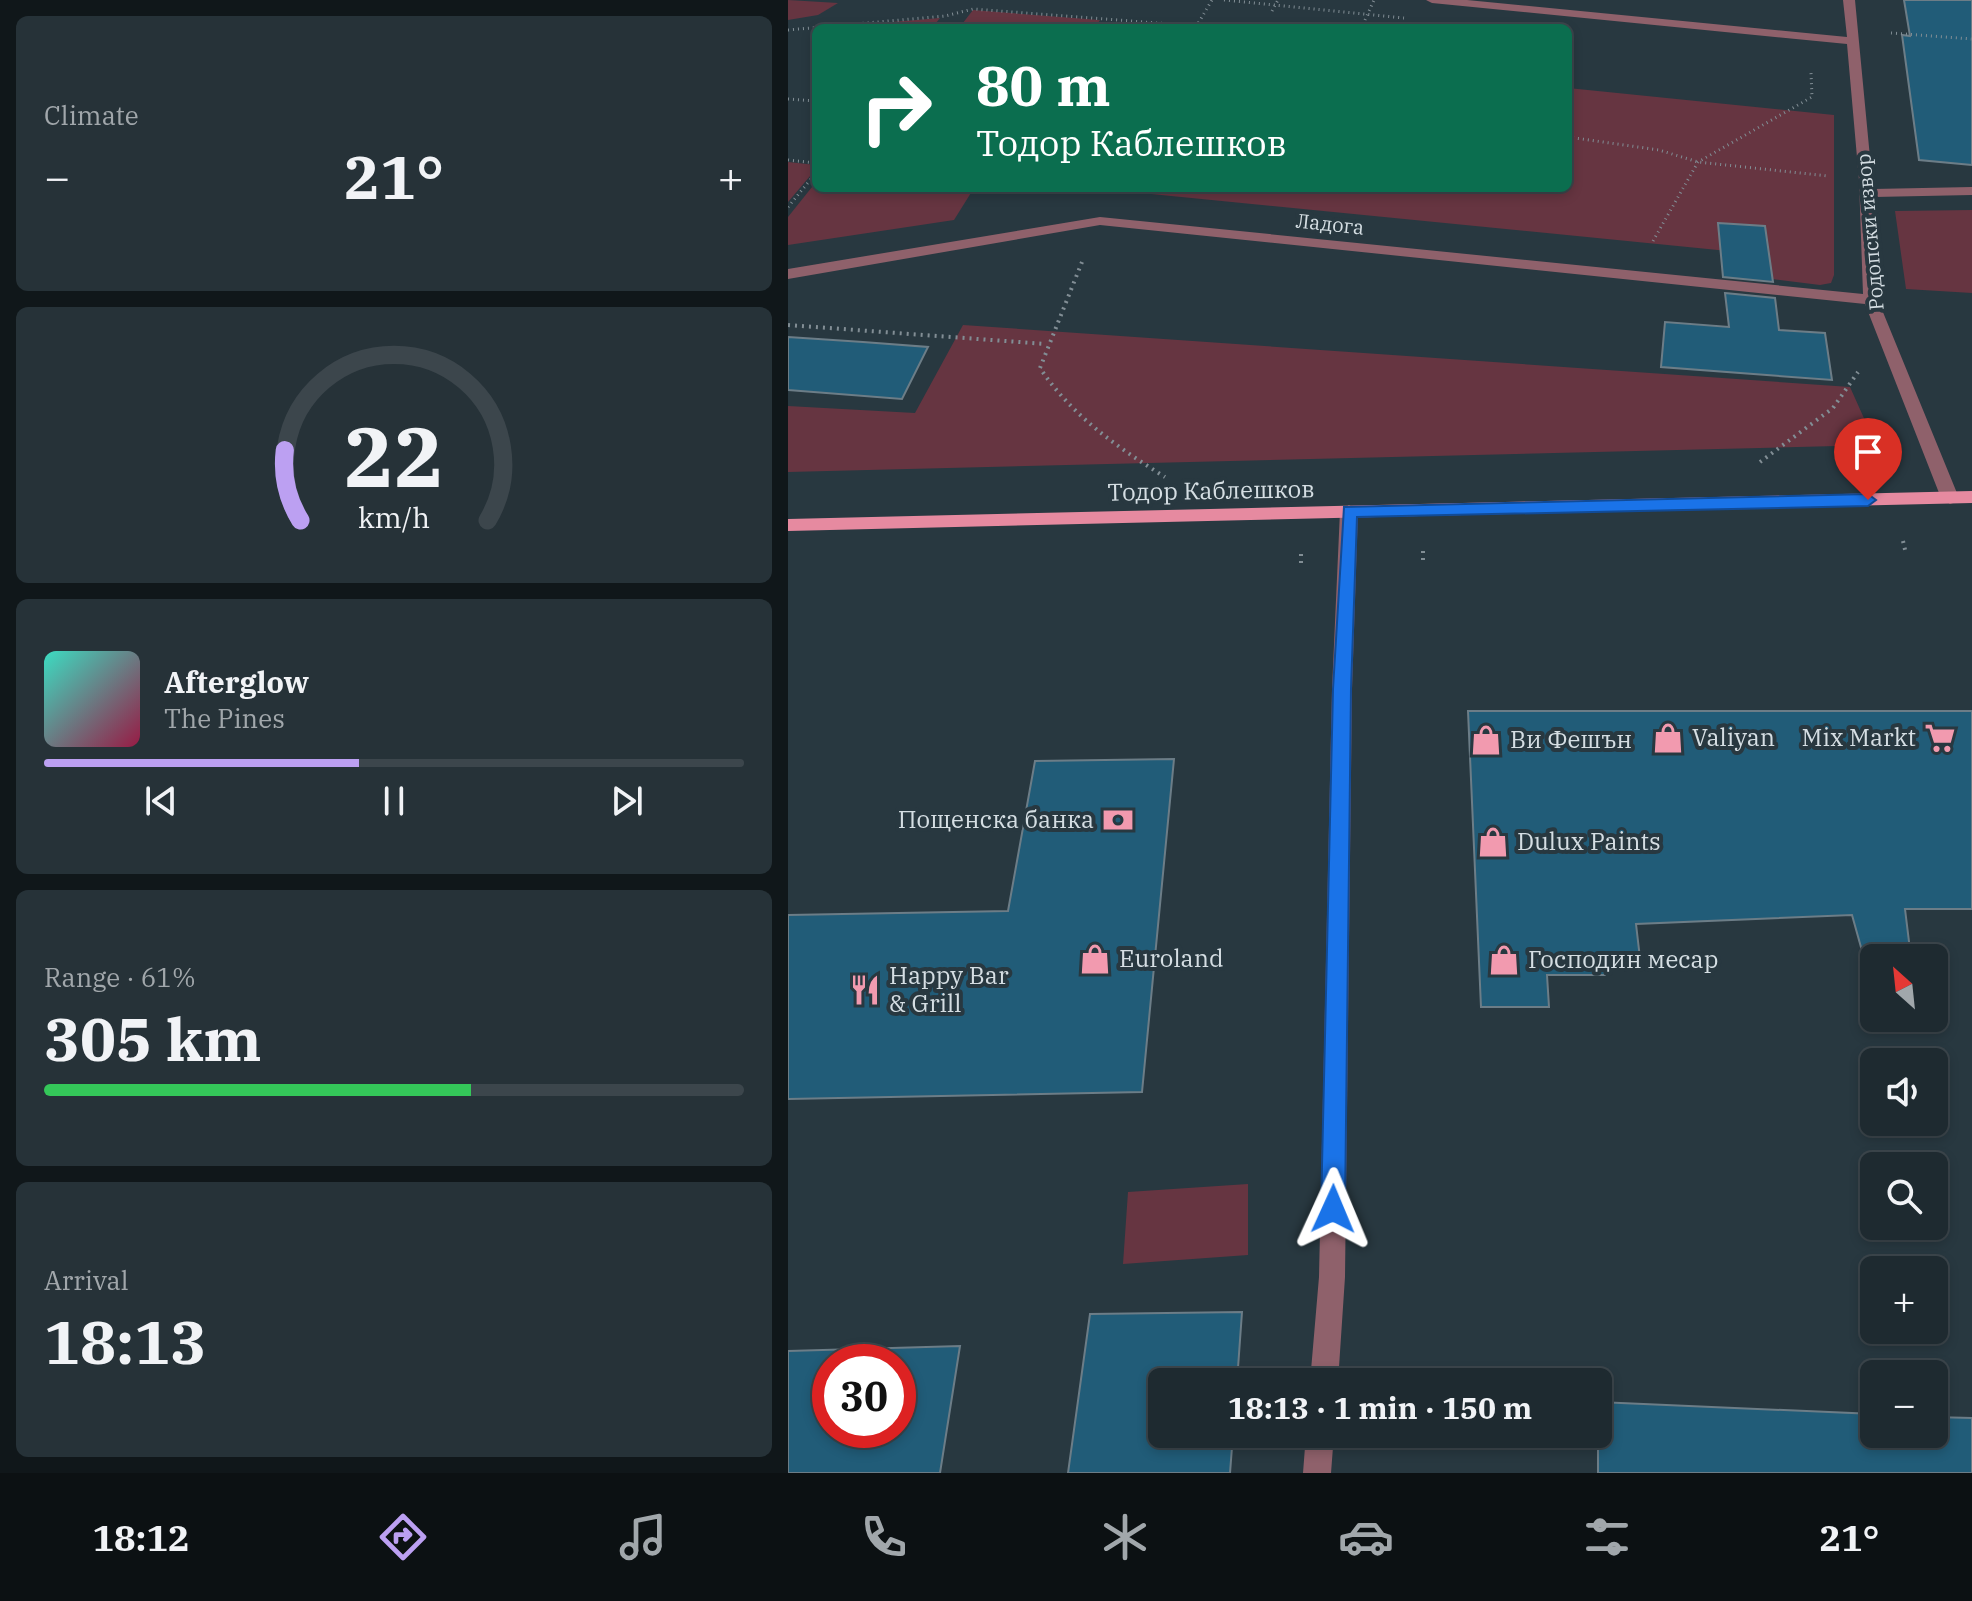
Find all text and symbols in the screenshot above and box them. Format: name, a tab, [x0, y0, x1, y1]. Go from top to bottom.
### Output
text: 80 m	[976, 49, 1111, 121]
icon: right	[844, 56, 948, 160]
text: Climate	[44, 98, 139, 132]
text: Тодор Каблешков	[976, 119, 1287, 166]
text: 21°	[344, 137, 444, 216]
text: −	[44, 148, 70, 205]
text: +	[718, 148, 744, 205]
street label: Родопски извор	[1849, 152, 1890, 312]
street label: Ладога	[1295, 206, 1366, 241]
text: 22	[344, 402, 444, 510]
pin	[1834, 418, 1902, 500]
icon: arrive	[1846, 430, 1890, 474]
street label: Тодор Каблешков	[1107, 472, 1315, 508]
text: km/h	[358, 499, 430, 536]
text: Afterglow	[164, 662, 309, 701]
text: The Pines	[164, 701, 285, 735]
shop icon: Valiyan	[1651, 721, 1685, 755]
place label: Valiyan	[1692, 721, 1775, 753]
place label: Mix Markt	[1802, 721, 1916, 753]
supermarket icon: Mix Markt	[1923, 721, 1957, 755]
shop icon: Ви Фешън	[1469, 723, 1503, 757]
place label: Ви Фешън	[1510, 723, 1632, 755]
icon: previous	[139, 779, 183, 823]
icon: pause	[372, 779, 416, 823]
icon: next	[605, 779, 649, 823]
place label: Пощенска банка	[898, 803, 1094, 835]
bank icon: Пощенска банка	[1101, 803, 1135, 837]
shop icon: Dulux Paints	[1476, 825, 1510, 859]
place label: Dulux Paints	[1517, 825, 1661, 857]
shop icon: Euroland	[1078, 942, 1112, 976]
place label: Euroland	[1119, 942, 1224, 974]
shop icon: Господин месар	[1487, 943, 1521, 977]
place label: Господин месар	[1528, 943, 1718, 975]
north arrow	[1860, 944, 1948, 1032]
map controls	[1860, 944, 1948, 1448]
place label: Happy Bar & Grill	[889, 959, 1009, 1019]
text: Range · 61%	[44, 960, 196, 994]
restaurant icon: Happy Bar & Grill	[848, 973, 882, 1007]
text: 305 km	[44, 999, 262, 1078]
button: sound	[1860, 1048, 1948, 1136]
button: search	[1860, 1152, 1948, 1240]
position arrow	[1291, 1167, 1375, 1251]
button: +	[1860, 1256, 1948, 1344]
text: Arrival	[44, 1263, 129, 1297]
text: 18:13	[44, 1302, 206, 1381]
speed limit sign: 30	[812, 1344, 916, 1448]
button: −	[1860, 1360, 1948, 1448]
text: 18:13 · 1 min · 150 m	[1228, 1388, 1532, 1427]
icon: directions	[375, 1509, 431, 1565]
icon: music	[615, 1509, 671, 1565]
icon: phone	[856, 1509, 912, 1565]
icon: climate	[1097, 1509, 1153, 1565]
icon: car	[1338, 1509, 1394, 1565]
icon: filters	[1579, 1509, 1635, 1565]
text: 18:12	[92, 1514, 190, 1561]
text: 21°	[1819, 1514, 1880, 1561]

